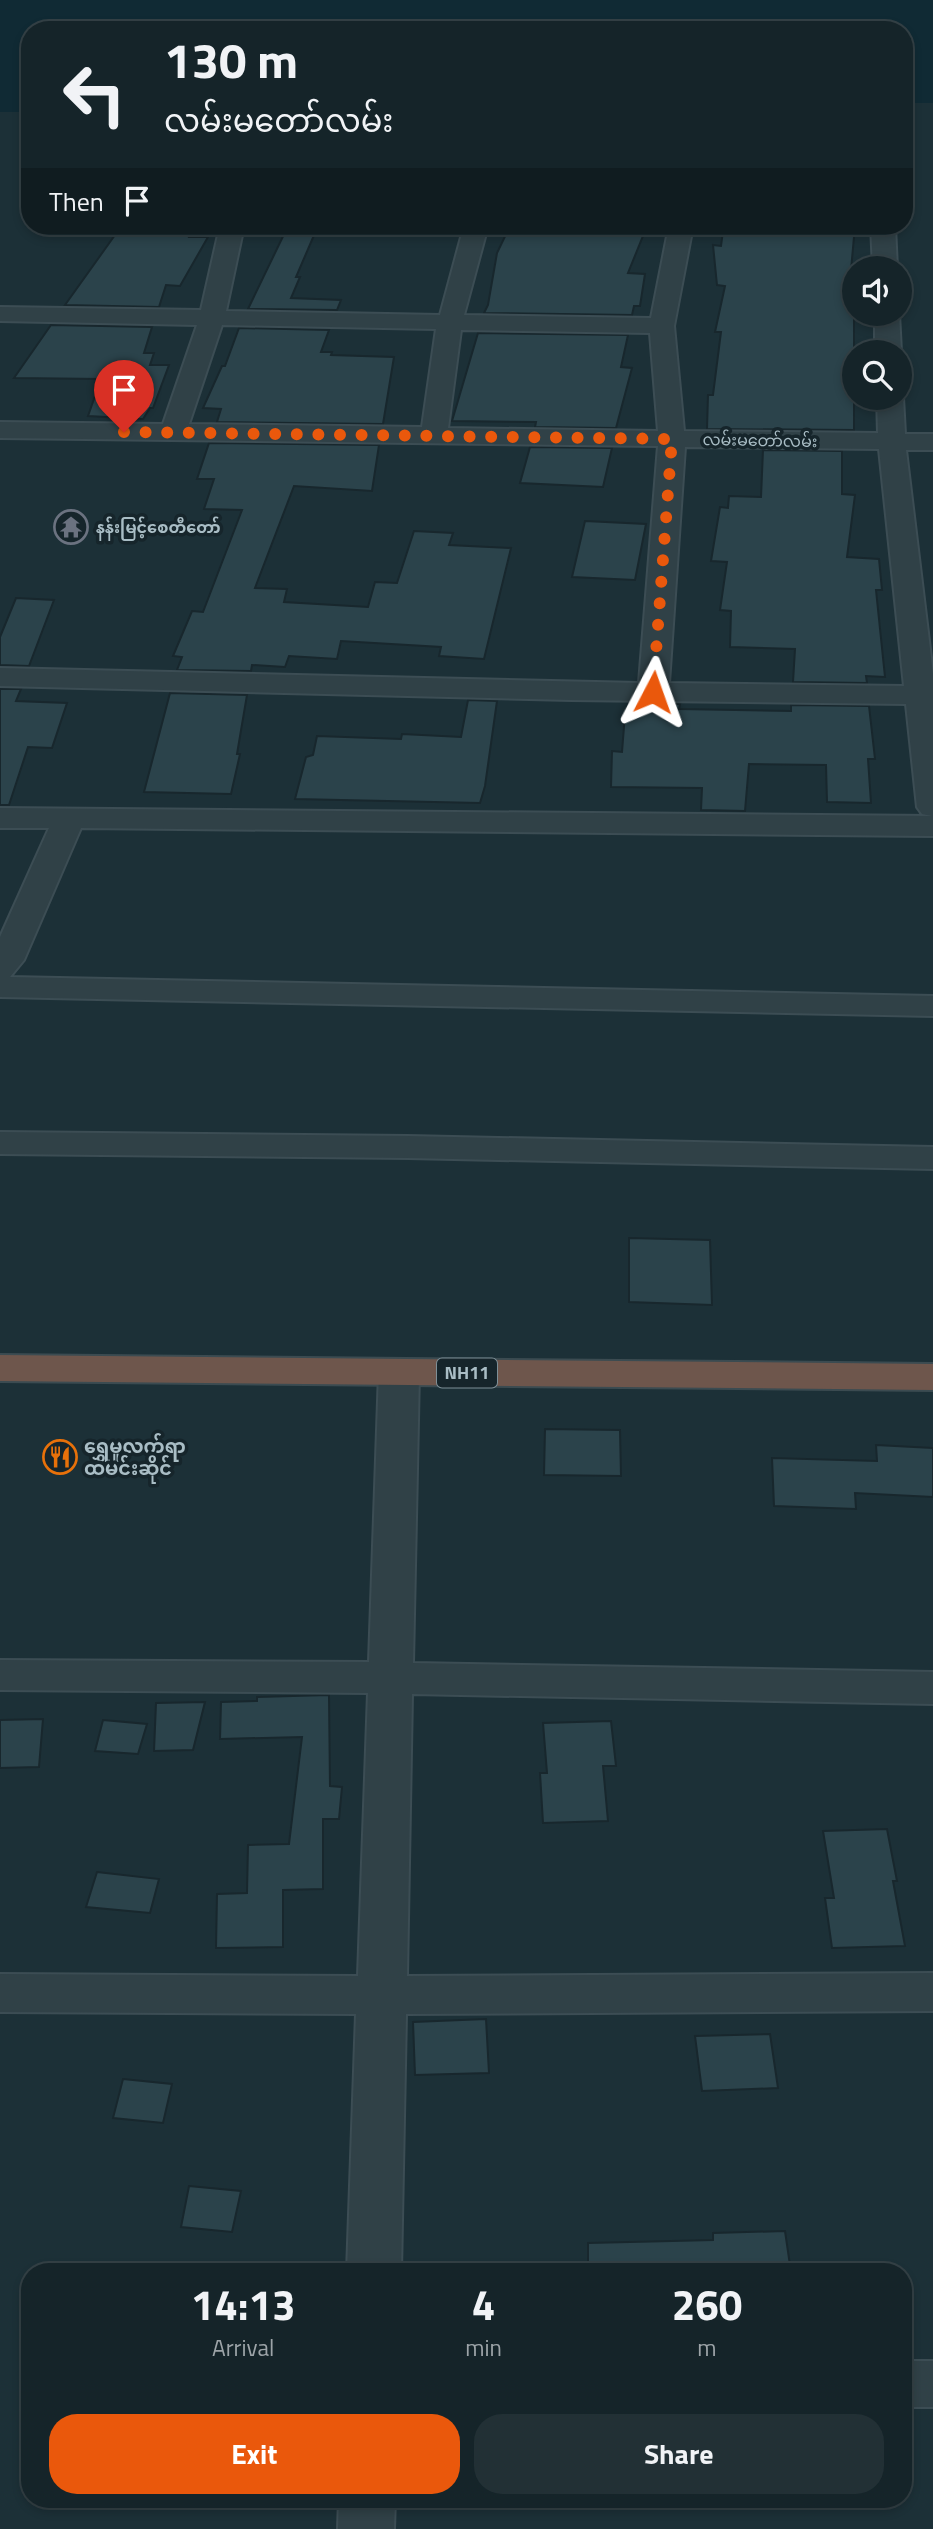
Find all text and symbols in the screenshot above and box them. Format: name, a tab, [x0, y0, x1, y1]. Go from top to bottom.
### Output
text: 130 m	[164, 22, 298, 97]
icon: left	[49, 49, 140, 140]
text: လမ်းမတော်လမ်း	[164, 96, 393, 144]
text: Then	[49, 182, 104, 221]
icon: arrive	[118, 182, 156, 220]
map controls	[842, 256, 912, 410]
button: sound	[842, 256, 912, 326]
button: search	[842, 340, 912, 410]
pin	[94, 360, 154, 432]
icon: arrive	[105, 371, 143, 409]
street label: လမ်းမတော်လမ်း	[702, 427, 818, 453]
temple icon: နန်းမြင့်စေတီတော်	[52, 508, 90, 546]
place label: နန်းမြင့်စေတီတော်	[96, 515, 221, 541]
position arrow	[616, 655, 690, 729]
road number: NH11	[437, 1358, 497, 1388]
place label: ရွှေမူလက်ရာ ထမင်းဆိုင်	[84, 1431, 186, 1484]
restaurant icon: ရွှေမူလက်ရာ ထမင်းဆိုင်	[41, 1438, 79, 1476]
text: 14:13	[191, 2272, 296, 2336]
text: 4	[472, 2272, 495, 2336]
text: 260	[672, 2272, 742, 2336]
text: Arrival	[212, 2330, 274, 2365]
text: min	[465, 2330, 502, 2365]
text: m	[697, 2330, 717, 2365]
button: Exit	[49, 2414, 460, 2494]
button: Share	[474, 2414, 884, 2494]

